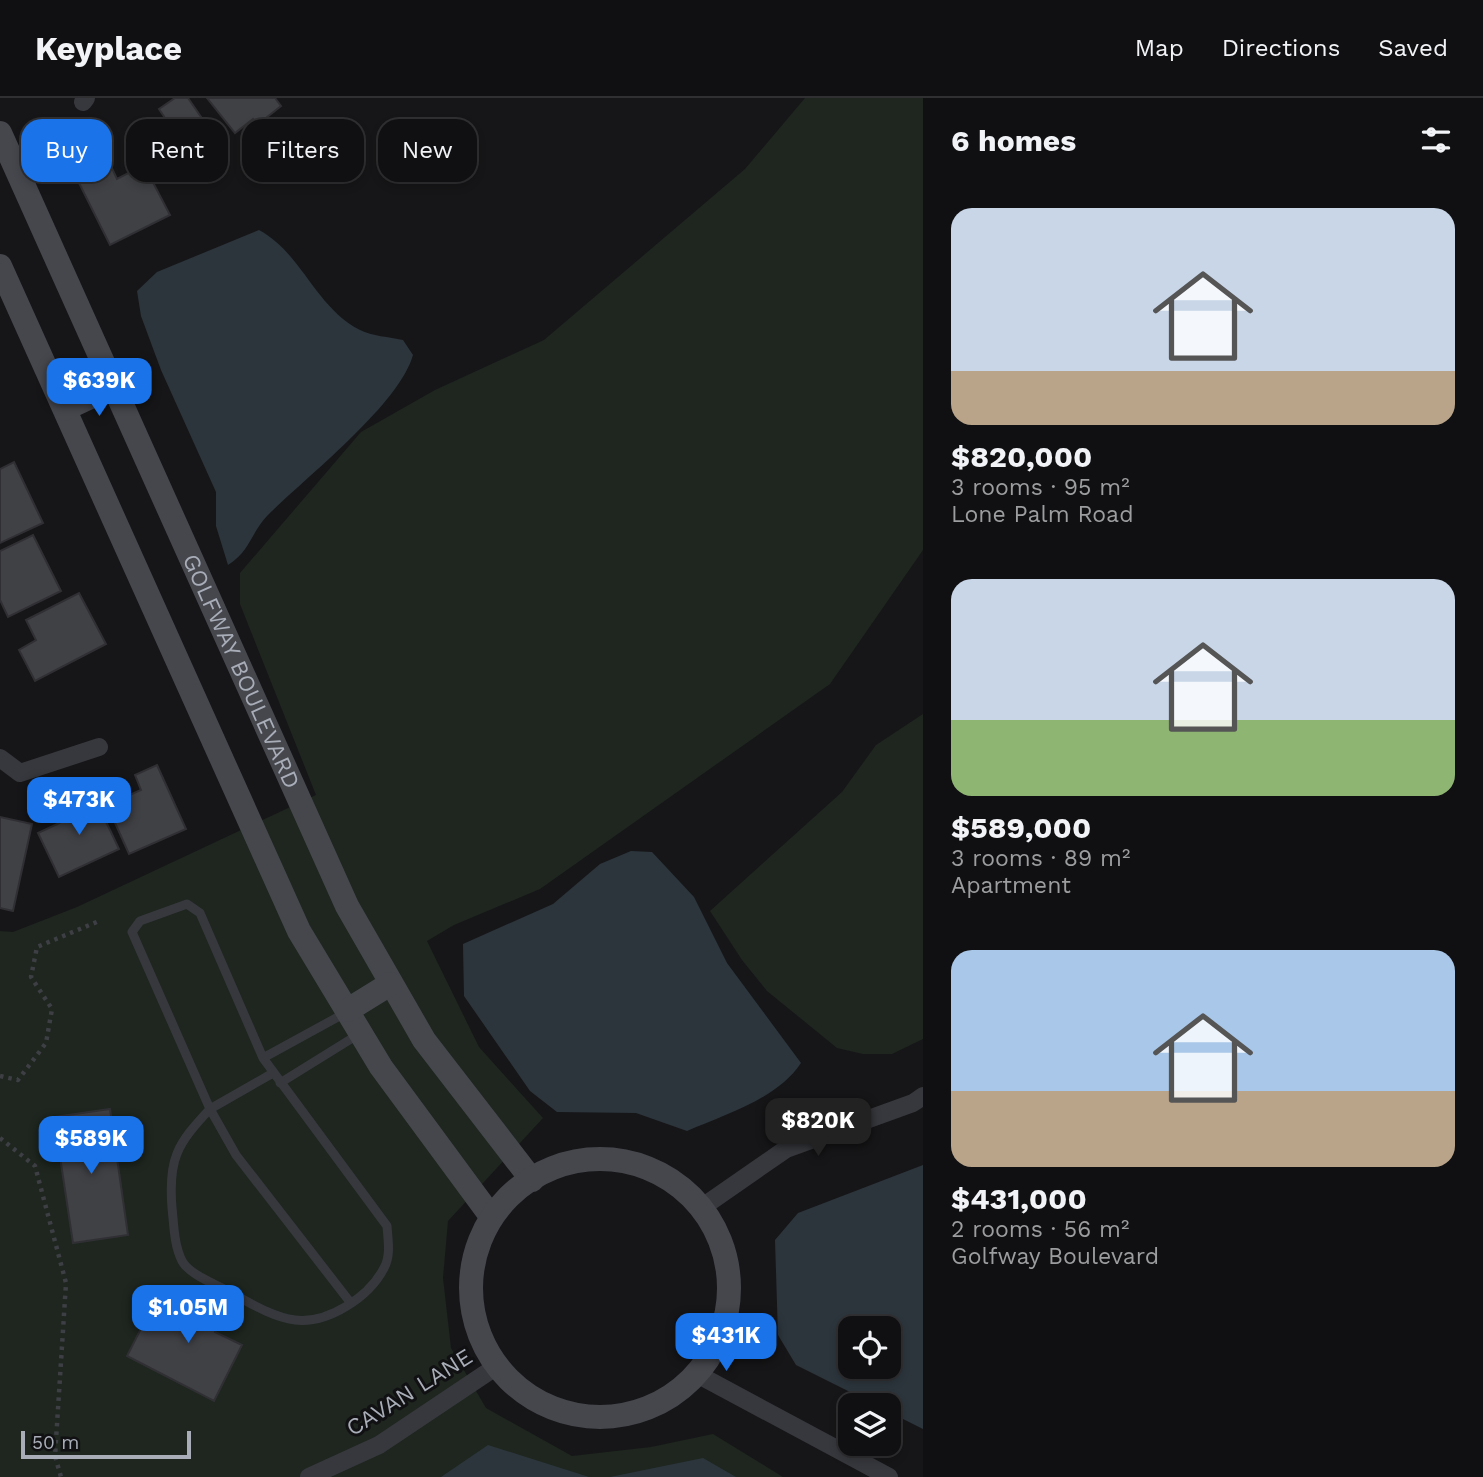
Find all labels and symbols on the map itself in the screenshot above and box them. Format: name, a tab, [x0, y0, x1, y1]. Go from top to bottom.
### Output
pin: $639K	[50, 358, 148, 418]
street label: GOLFWAY BOULEVARD	[177, 550, 306, 793]
pin: $473K	[30, 778, 128, 837]
pin: $820K	[769, 1098, 867, 1158]
pin: $589K	[42, 1116, 140, 1176]
pin: $1.05M	[131, 1286, 245, 1345]
pin: $431K	[677, 1314, 775, 1373]
street label: CAVAN LANE	[341, 1343, 477, 1442]
scale bar	[21, 1428, 191, 1460]

